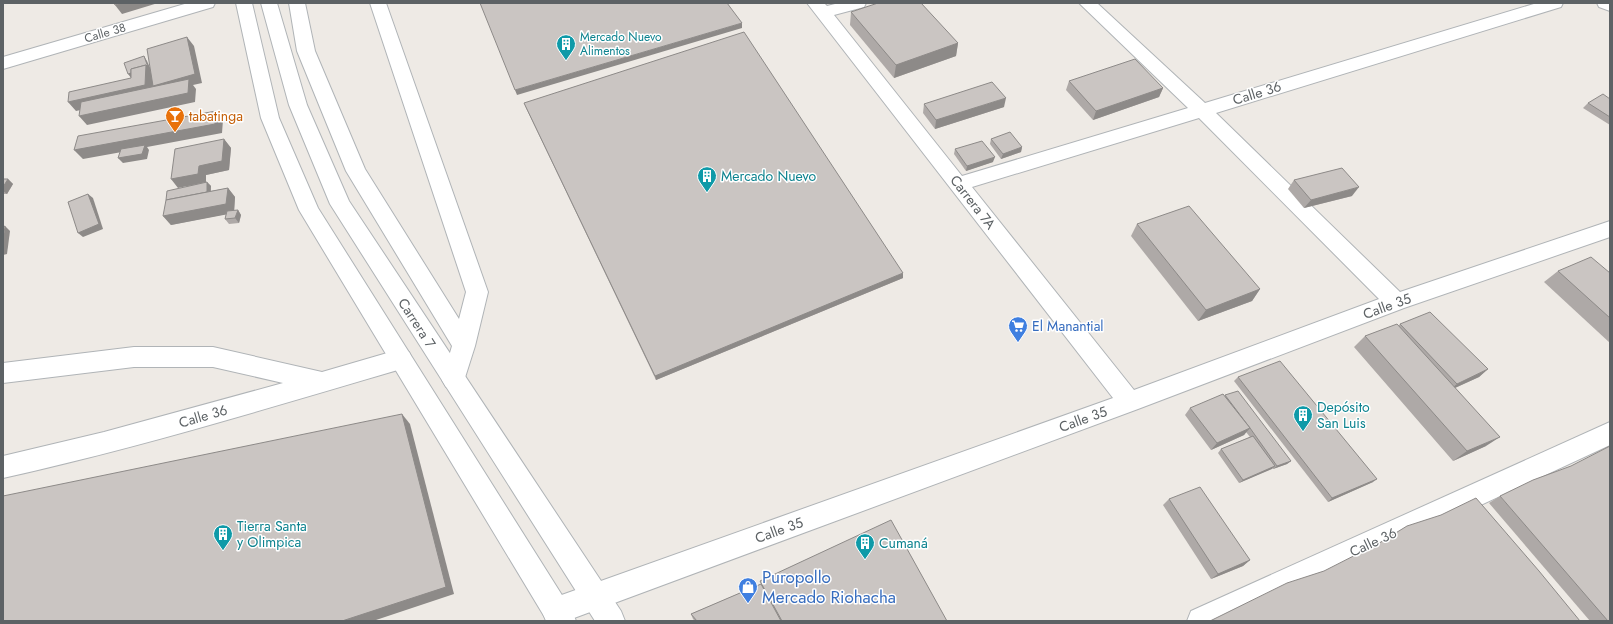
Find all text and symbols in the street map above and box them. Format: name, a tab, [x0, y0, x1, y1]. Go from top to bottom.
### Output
street label: Calle 38	[82, 19, 128, 47]
place label: Mercado Nuevo Alimentos	[580, 28, 662, 60]
building icon: Mercado Nuevo Alimentos	[555, 33, 577, 61]
street label: Calle 36	[1230, 76, 1284, 110]
bar icon: tabatinga	[164, 105, 186, 133]
place label: tabatinga	[189, 106, 243, 126]
building icon: Mercado Nuevo	[696, 165, 718, 193]
place label: Mercado Nuevo	[721, 166, 817, 186]
street label: Carrera 7A	[945, 171, 1001, 234]
street label: Calle 35	[1360, 288, 1414, 324]
street label: Carrera 7	[393, 294, 441, 352]
supermarket icon: El Manantial	[1007, 315, 1029, 343]
place label: El Manantial	[1032, 316, 1104, 336]
place label: Depósito San Luis	[1317, 397, 1370, 433]
street label: Calle 36	[176, 400, 230, 432]
street label: Calle 35	[1056, 401, 1110, 437]
building icon: Depósito San Luis	[1292, 404, 1314, 432]
street label: Calle 35	[752, 512, 806, 548]
place label: Tierra Santa y Olimpica	[237, 516, 307, 552]
street label: Calle 36	[1346, 522, 1400, 562]
building icon: Tierra Santa y Olimpica	[212, 523, 234, 551]
building icon: Cumaná	[854, 532, 876, 560]
place label: Cumaná	[879, 533, 928, 553]
place label: Puropollo Mercado Riohacha	[762, 565, 896, 609]
shop icon: Puropollo Mercado Riohacha	[737, 576, 759, 604]

